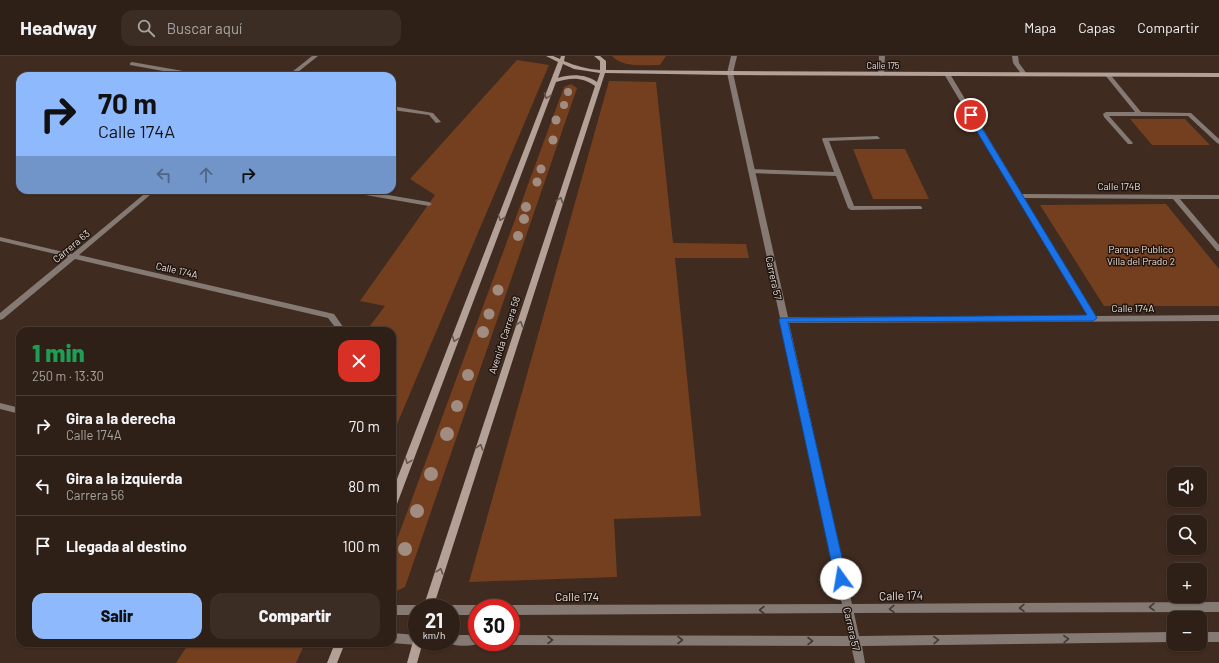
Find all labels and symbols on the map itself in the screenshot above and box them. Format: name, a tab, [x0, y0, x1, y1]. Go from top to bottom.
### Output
street label: Calle 175	[867, 60, 900, 71]
one-way arrow	[543, 93, 551, 100]
pin	[954, 98, 988, 132]
street label: Calle 174B	[1097, 180, 1141, 192]
one-way arrow	[555, 196, 564, 203]
one-way arrow	[497, 214, 505, 221]
street label: Carrera 63	[50, 227, 92, 265]
park label: Parque Publico Villa del Prado 2	[1107, 243, 1175, 267]
street label: Carrera 57	[764, 255, 785, 301]
street label: Calle 174A	[155, 259, 199, 281]
street label: Avenida Carrera 58	[486, 295, 522, 375]
street label: Calle 174A	[1112, 302, 1154, 314]
one-way arrow	[515, 320, 524, 327]
one-way arrow	[451, 336, 459, 343]
one-way arrow	[475, 444, 484, 451]
one-way arrow	[405, 457, 413, 464]
position arrow	[820, 558, 862, 600]
one-way arrow	[435, 568, 444, 575]
street label: Calle 174	[879, 588, 923, 602]
street label: Calle 174	[555, 589, 599, 603]
speed limit sign: 30	[468, 599, 520, 651]
one-way arrow	[1149, 603, 1155, 611]
one-way arrow	[1019, 604, 1025, 612]
one-way arrow	[889, 605, 895, 613]
one-way arrow	[759, 606, 765, 614]
street label: Carrera 57	[841, 606, 863, 652]
one-way arrow	[1063, 634, 1069, 643]
one-way arrow	[547, 636, 553, 644]
one-way arrow	[677, 636, 683, 644]
one-way arrow	[933, 636, 939, 644]
one-way arrow	[807, 637, 813, 645]

